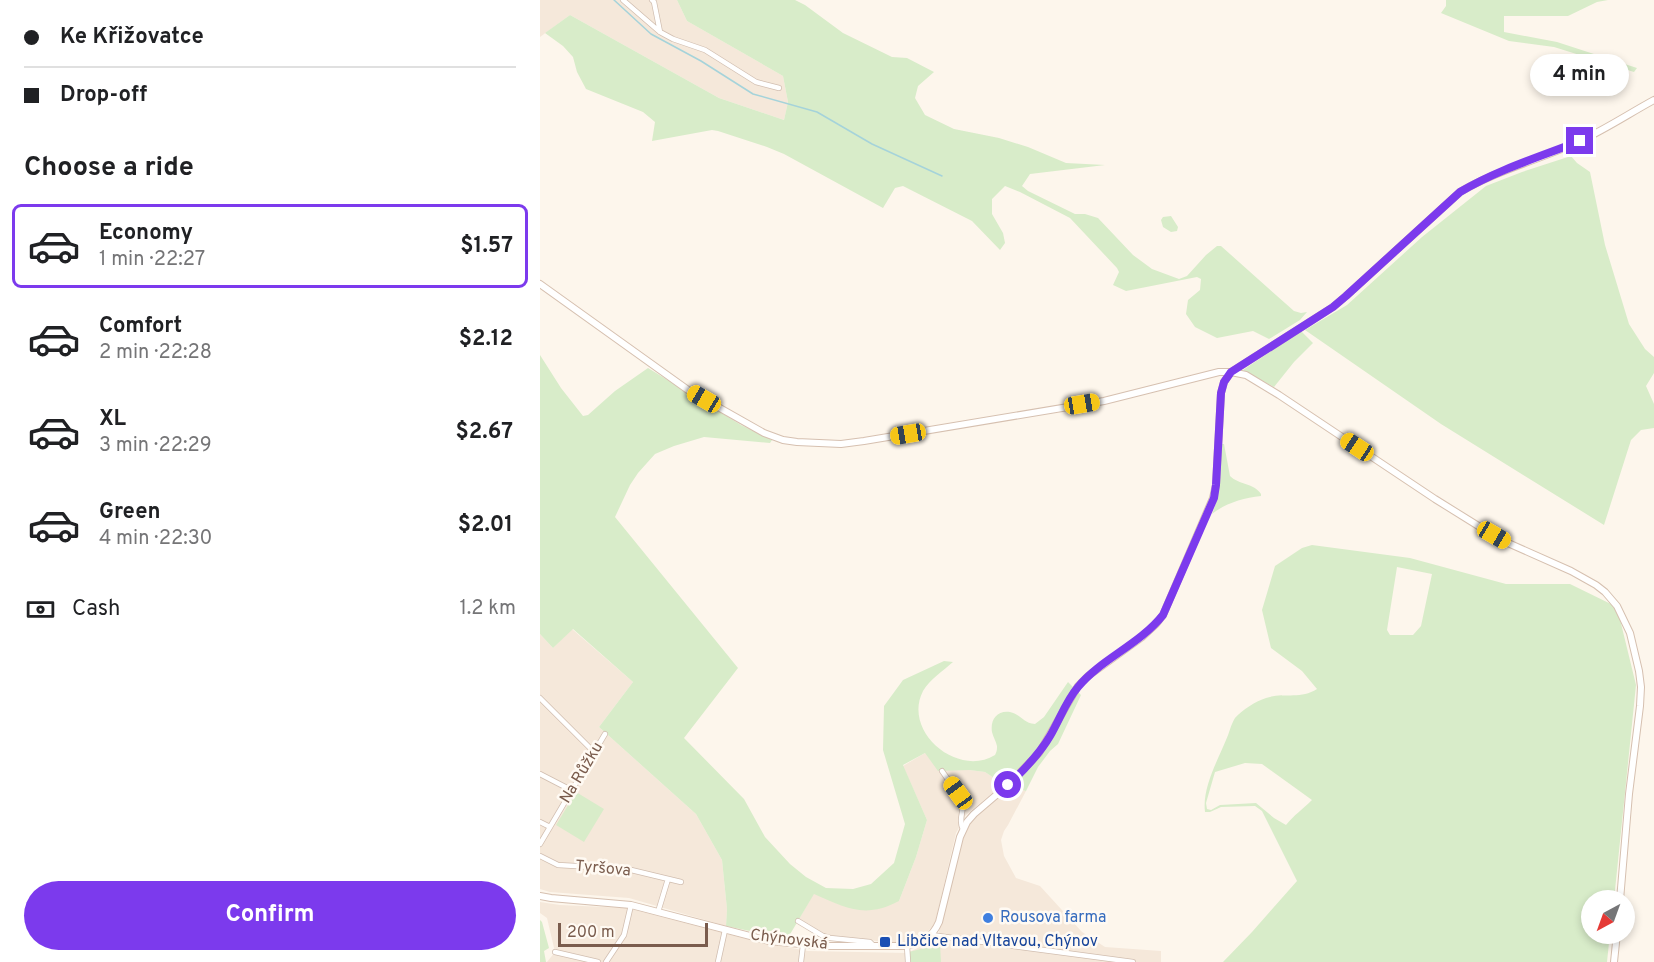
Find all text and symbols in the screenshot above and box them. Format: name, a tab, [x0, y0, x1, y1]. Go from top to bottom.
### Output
text: Ke Křižovatce	[60, 24, 204, 51]
callout: 4 min	[1530, 54, 1630, 96]
text: 4 min	[1553, 62, 1606, 88]
text: Drop-off	[60, 82, 147, 109]
route end	[1566, 127, 1593, 154]
text: Choose a ride	[24, 151, 194, 185]
icon: car	[27, 219, 81, 273]
text: Economy	[99, 220, 193, 247]
text: $1.57	[460, 233, 513, 260]
text: 1 min · 22:27	[99, 247, 205, 273]
icon: car	[27, 312, 81, 366]
text: Comfort	[99, 313, 182, 340]
text: $2.12	[459, 326, 513, 353]
text: 2 min · 22:28	[99, 340, 212, 366]
car	[684, 382, 724, 416]
car	[1063, 392, 1101, 416]
icon: car	[27, 405, 81, 459]
text: XL	[99, 406, 126, 433]
text: $2.67	[456, 419, 513, 446]
car	[889, 422, 927, 446]
car	[1337, 430, 1377, 464]
text: 3 min · 22:29	[99, 433, 212, 459]
icon: car	[27, 498, 81, 552]
text: Green	[99, 499, 161, 526]
text: $2.01	[458, 512, 513, 539]
car	[1474, 518, 1514, 552]
text: 4 min · 22:30	[99, 526, 212, 552]
icon: cash	[24, 593, 57, 626]
text: Cash	[72, 596, 121, 623]
text: 1.2 km	[460, 596, 516, 622]
street label: Na Růžku	[556, 739, 608, 807]
route start	[994, 771, 1021, 798]
car	[940, 773, 976, 813]
street label: Tyršova	[574, 857, 632, 881]
button: Confirm	[24, 881, 516, 950]
north arrow	[1581, 890, 1635, 944]
map controls	[1581, 890, 1635, 944]
place label: Rousova farma	[1000, 908, 1107, 928]
marker: Rousova farma	[981, 911, 995, 925]
scale bar	[558, 920, 708, 948]
text: 200 m	[567, 923, 615, 943]
street label: Chýnovská	[749, 925, 829, 955]
place label: Libčice nad Vltavou, Chýnov	[897, 932, 1098, 952]
marker: Libčice nad Vltavou, Chýnov	[878, 935, 892, 949]

